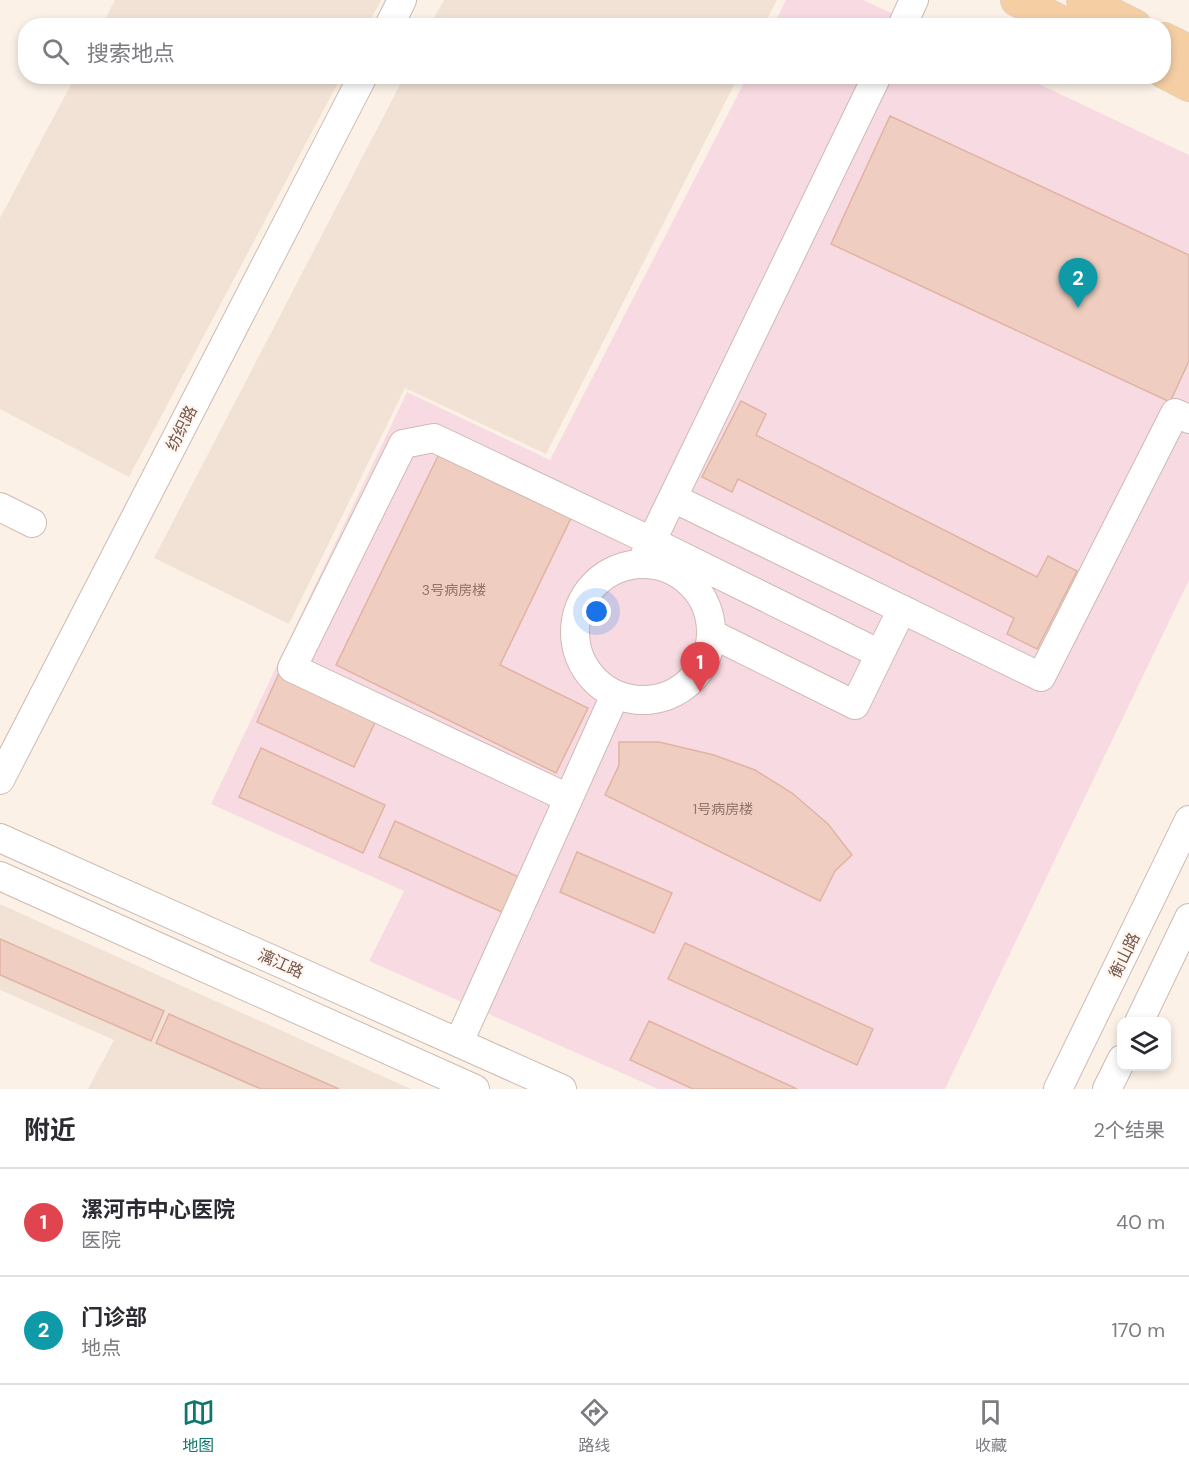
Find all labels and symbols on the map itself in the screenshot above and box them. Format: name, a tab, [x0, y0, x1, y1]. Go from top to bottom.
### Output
pin: 2	[1058, 258, 1098, 308]
street label: 纺织路	[161, 402, 202, 454]
house number: 3号病房楼	[422, 581, 486, 599]
your location	[582, 597, 611, 626]
pin: 1	[680, 642, 720, 692]
house number: 1号病房楼	[693, 800, 753, 818]
street label: 衡山路	[1104, 929, 1144, 981]
street label: 漓江路	[255, 944, 307, 983]

